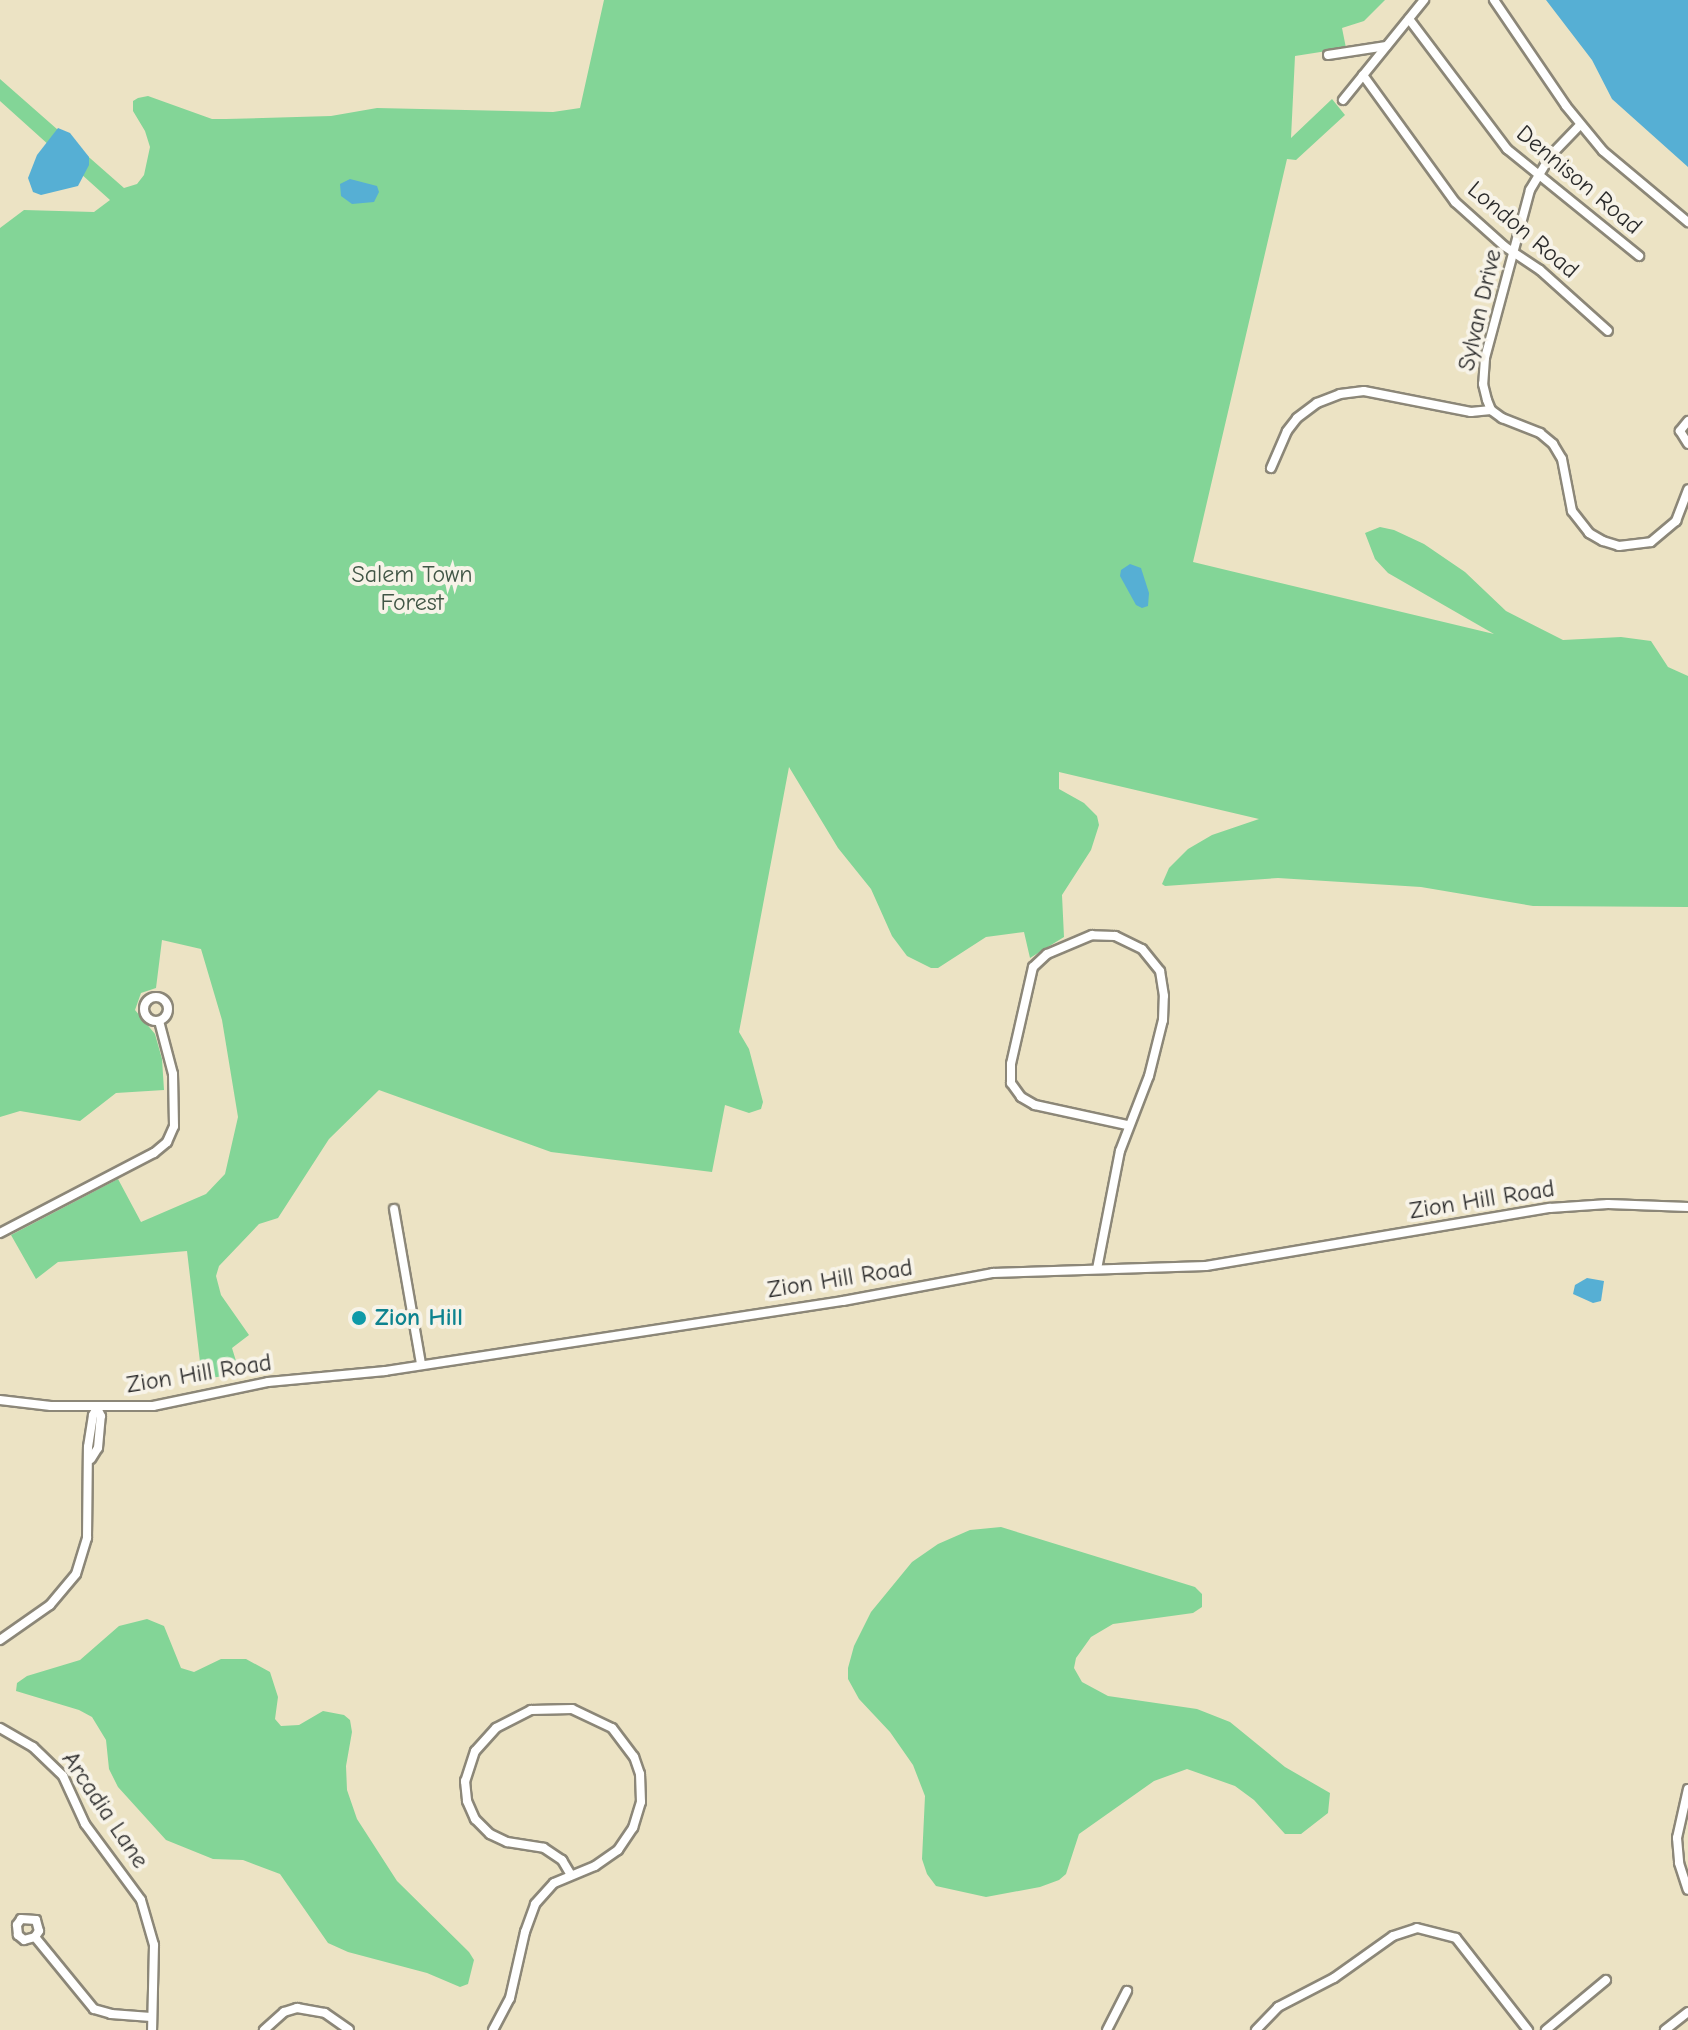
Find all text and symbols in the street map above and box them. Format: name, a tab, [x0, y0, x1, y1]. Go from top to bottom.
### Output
street label: Dennison Road	[1510, 119, 1648, 241]
street label: London Road	[1462, 175, 1584, 285]
street label: Sylvan Drive	[1452, 246, 1508, 374]
park label: Salem Town Forest	[351, 561, 473, 617]
street label: Zion Hill Road	[1407, 1174, 1557, 1226]
street label: Zion Hill Road	[765, 1253, 915, 1305]
place label: Zion Hill	[375, 1304, 463, 1332]
marker: Zion Hill	[350, 1309, 368, 1327]
street label: Zion Hill Road	[124, 1348, 274, 1400]
street label: Arcadia Lane	[55, 1746, 155, 1874]

